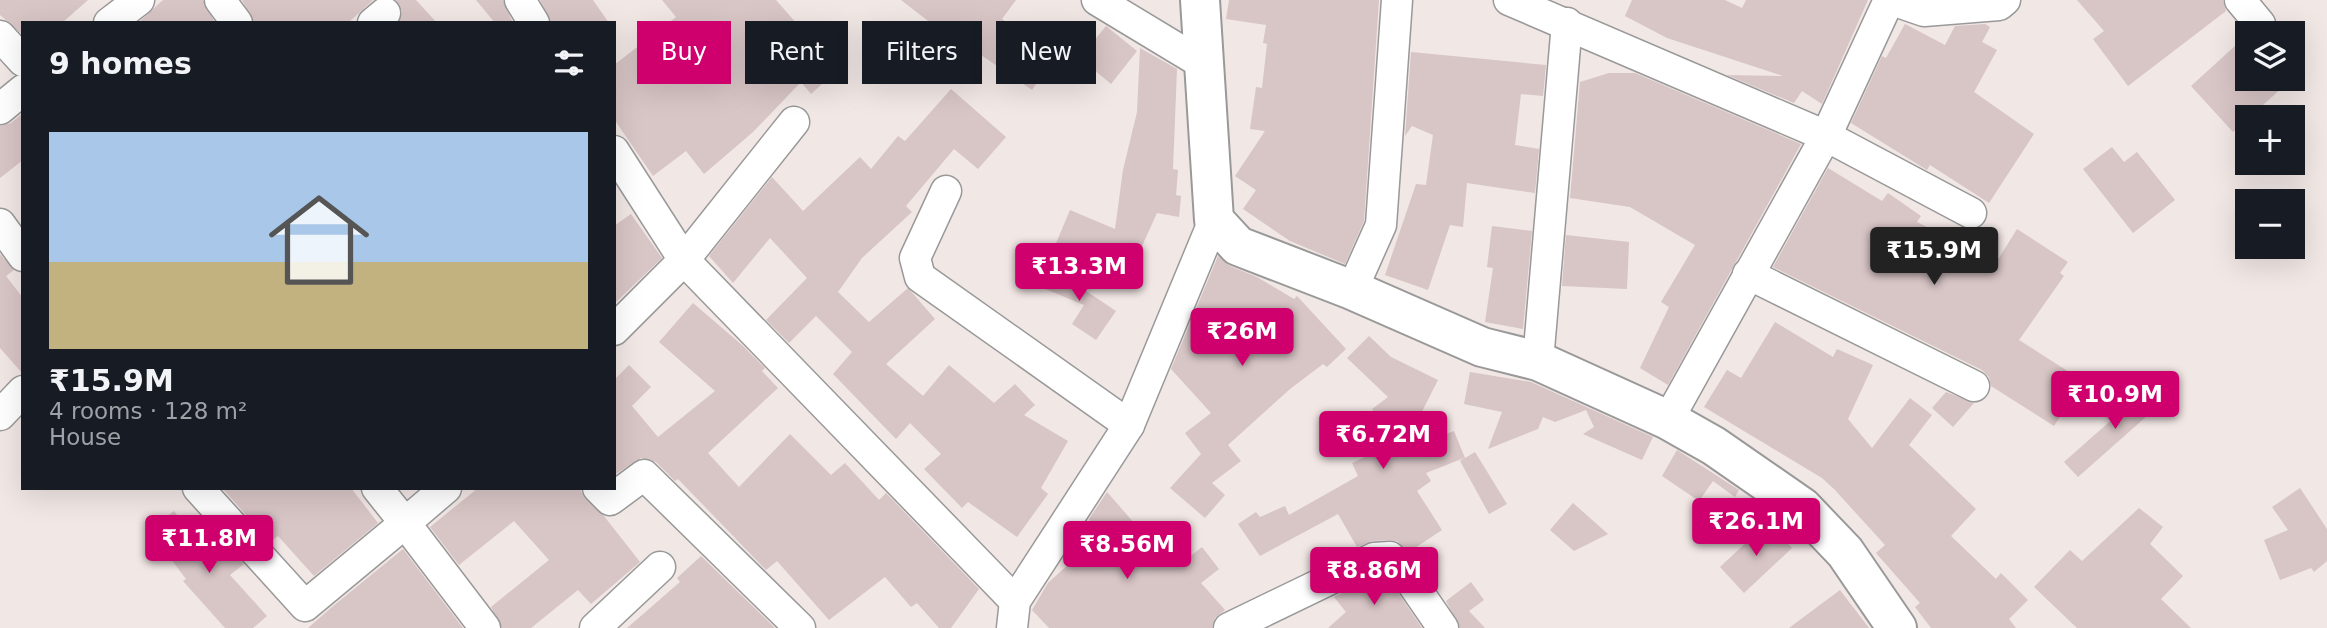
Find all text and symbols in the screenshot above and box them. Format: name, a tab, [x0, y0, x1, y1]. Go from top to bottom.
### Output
chip: Buy	[637, 21, 731, 84]
chip: Rent	[745, 21, 848, 84]
chip: Filters	[862, 21, 982, 84]
chip: New	[996, 21, 1096, 84]
map controls	[2235, 21, 2305, 259]
button: layers	[2235, 21, 2305, 91]
icon: filters	[550, 44, 588, 82]
text: 9 homes	[49, 46, 192, 81]
button: +	[2235, 105, 2305, 175]
icon: home	[256, 177, 382, 303]
button: −	[2235, 189, 2305, 259]
pin: ₹15.9M	[1877, 228, 1991, 287]
text: ₹15.9M	[1886, 237, 1982, 263]
pin: ₹13.3M	[1022, 244, 1136, 303]
text: ₹13.3M	[1031, 253, 1127, 279]
pin: ₹26M	[1201, 308, 1283, 368]
text: ₹26M	[1207, 318, 1277, 344]
text: ₹15.9M	[49, 363, 174, 398]
pin: ₹10.9M	[2058, 372, 2172, 431]
text: ₹10.9M	[2067, 381, 2163, 407]
text: 4 rooms · 128 m²	[49, 398, 247, 424]
pin: ₹6.72M	[1326, 412, 1440, 471]
text: ₹6.72M	[1335, 421, 1431, 447]
text: House	[49, 424, 121, 450]
pin: ₹26.1M	[1699, 498, 1813, 558]
text: ₹26.1M	[1708, 508, 1804, 534]
pin: ₹11.8M	[152, 516, 266, 575]
pin: ₹8.56M	[1070, 522, 1184, 581]
text: ₹11.8M	[161, 525, 257, 551]
text: ₹8.56M	[1079, 531, 1175, 557]
pin: ₹8.86M	[1317, 548, 1431, 607]
text: ₹8.86M	[1326, 557, 1422, 583]

